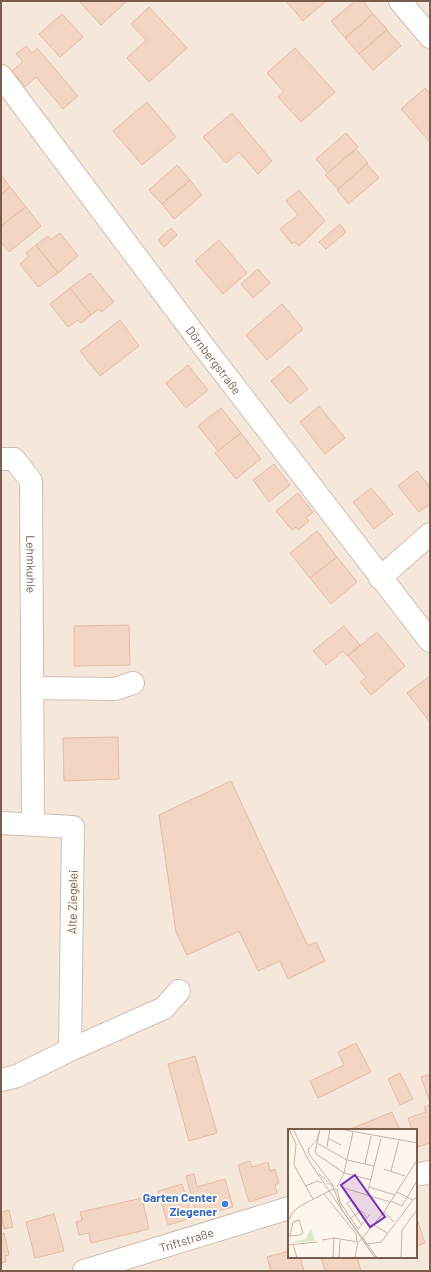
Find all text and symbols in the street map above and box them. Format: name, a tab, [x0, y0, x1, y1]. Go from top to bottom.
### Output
street label: Dörnbergstraße	[184, 323, 244, 397]
street label: Lehmkuhle	[24, 535, 39, 593]
street label: Alte Ziegelei	[64, 870, 80, 934]
inset map	[288, 1129, 417, 1258]
place label: Garten Center Ziegener	[143, 1190, 217, 1218]
marker: Garten Center Ziegener	[220, 1199, 230, 1209]
street label: Triftstraße	[157, 1225, 215, 1254]

